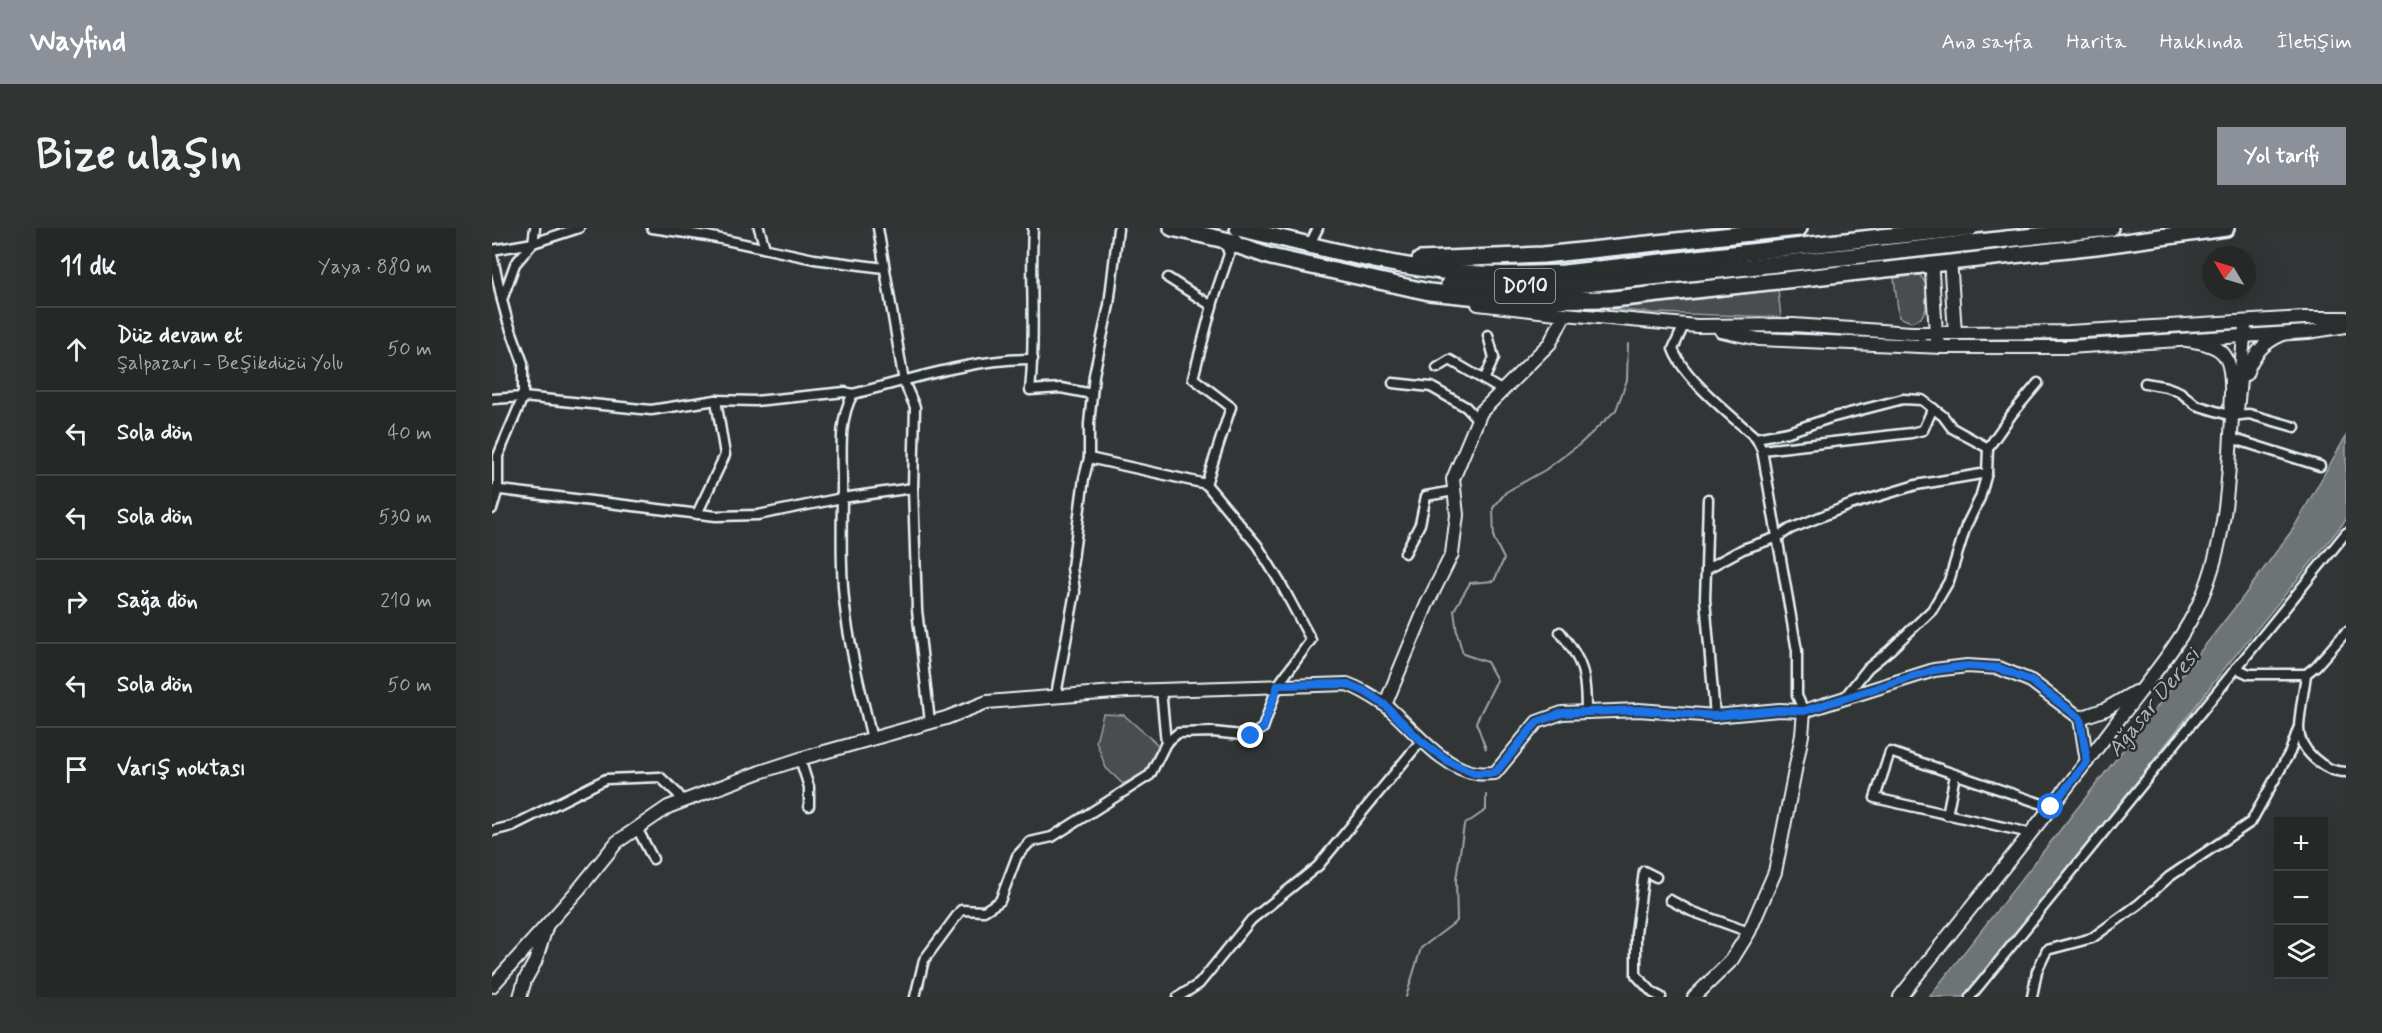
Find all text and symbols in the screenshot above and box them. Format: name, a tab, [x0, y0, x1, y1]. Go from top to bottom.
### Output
text: Wayfind	[30, 24, 126, 61]
text: Ana sayfa	[1941, 28, 2033, 56]
text: Harita	[2066, 28, 2126, 56]
text: Hakkında	[2159, 28, 2244, 56]
text: İletişim	[2277, 28, 2352, 56]
button: Yol tarifi	[2217, 127, 2346, 185]
text: Bize ulaşın	[36, 129, 242, 184]
north arrow	[2202, 246, 2256, 300]
text: 11 dk	[60, 250, 116, 284]
text: Yaya · 880 m	[318, 254, 432, 281]
road number: D010	[1495, 269, 1555, 303]
text: Düz devam et	[117, 322, 242, 350]
icon: ahead	[60, 333, 93, 366]
text: 50 m	[387, 336, 432, 363]
text: Şalpazarı - Beşikdüzü Yolu	[117, 350, 343, 377]
icon: left	[60, 417, 93, 450]
text: Sola dön	[117, 419, 193, 447]
text: 40 m	[388, 420, 432, 447]
icon: left	[60, 501, 93, 534]
text: Sola dön	[117, 503, 193, 531]
text: 530 m	[378, 504, 432, 531]
icon: right	[60, 585, 93, 618]
text: Sağa dön	[117, 587, 198, 615]
text: 210 m	[380, 588, 432, 615]
water label: Ağasar Deresi	[2102, 642, 2208, 764]
icon: left	[60, 669, 93, 702]
text: Sola dön	[117, 671, 193, 699]
text: 50 m	[387, 672, 432, 699]
route end	[1237, 722, 1263, 748]
icon: arrive	[60, 753, 93, 786]
text: Varış noktası	[117, 755, 246, 783]
route start	[2037, 793, 2063, 819]
map controls	[2274, 817, 2328, 979]
button: +	[2274, 817, 2328, 871]
button: −	[2274, 871, 2328, 925]
button: layers	[2274, 925, 2328, 979]

